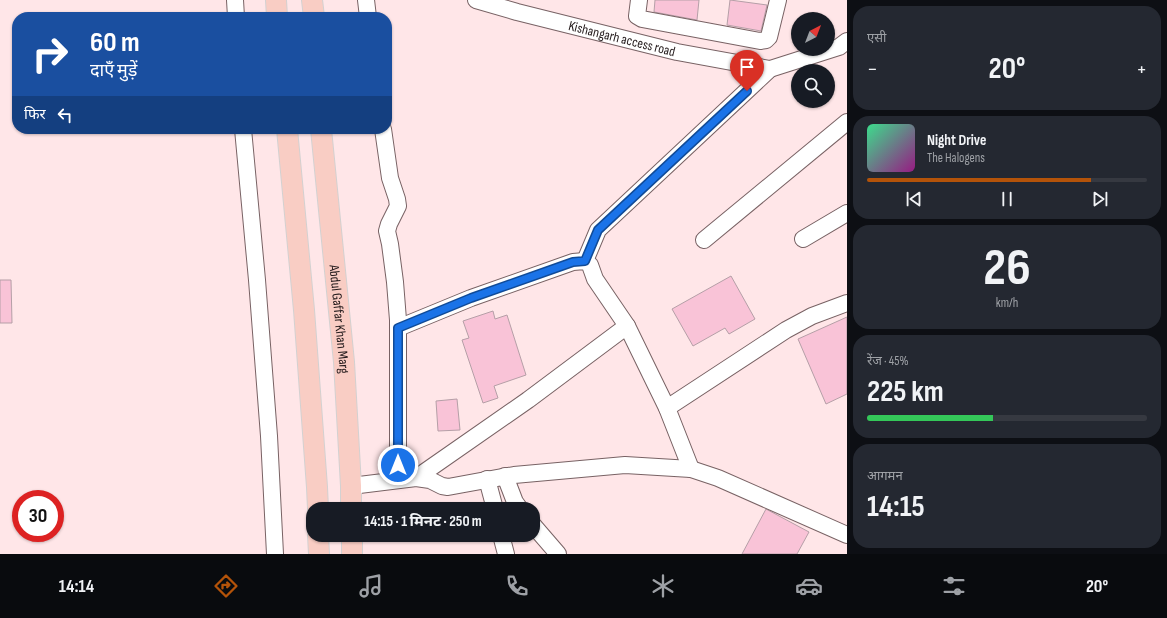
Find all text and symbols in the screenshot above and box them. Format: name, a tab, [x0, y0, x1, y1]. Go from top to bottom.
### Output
north arrow	[791, 12, 835, 56]
map controls	[791, 12, 835, 108]
street label: Kishangarh access road	[567, 17, 677, 60]
text: 60 m	[90, 26, 139, 59]
icon: right	[24, 28, 76, 80]
text: एसी	[867, 30, 886, 46]
pin	[730, 50, 764, 91]
text: 20°	[989, 51, 1025, 87]
icon: arrive	[736, 56, 758, 78]
text: −	[867, 56, 878, 83]
text: +	[1136, 56, 1147, 83]
text: दाएँ मुड़ें	[90, 60, 137, 81]
button: search	[791, 64, 835, 108]
icon: left	[54, 104, 76, 126]
text: फिर	[24, 105, 46, 124]
text: Night Drive	[927, 131, 986, 150]
text: The Halogens	[927, 150, 985, 166]
icon: previous	[903, 188, 925, 210]
icon: pause	[996, 188, 1018, 210]
icon: next	[1089, 188, 1111, 210]
text: 26	[983, 237, 1031, 300]
street label: Abdul Gaffar Khan Marg	[326, 263, 353, 374]
text: km/h	[996, 295, 1018, 311]
text: रेंज · 45%	[867, 353, 909, 369]
text: 225 km	[867, 374, 944, 410]
position arrow	[377, 444, 419, 486]
text: आगमन	[867, 468, 903, 484]
text: 14:15	[867, 489, 925, 525]
speed limit sign: 30	[12, 490, 64, 542]
text: 14:15 · 1 मिनट · 250 m	[364, 512, 482, 531]
icon: directions	[212, 572, 240, 600]
icon: music	[357, 572, 385, 600]
icon: phone	[503, 572, 531, 600]
icon: climate	[649, 572, 677, 600]
icon: car	[795, 572, 823, 600]
icon: filters	[940, 572, 968, 600]
text: 14:14	[59, 576, 94, 597]
text: 20°	[1086, 576, 1108, 597]

